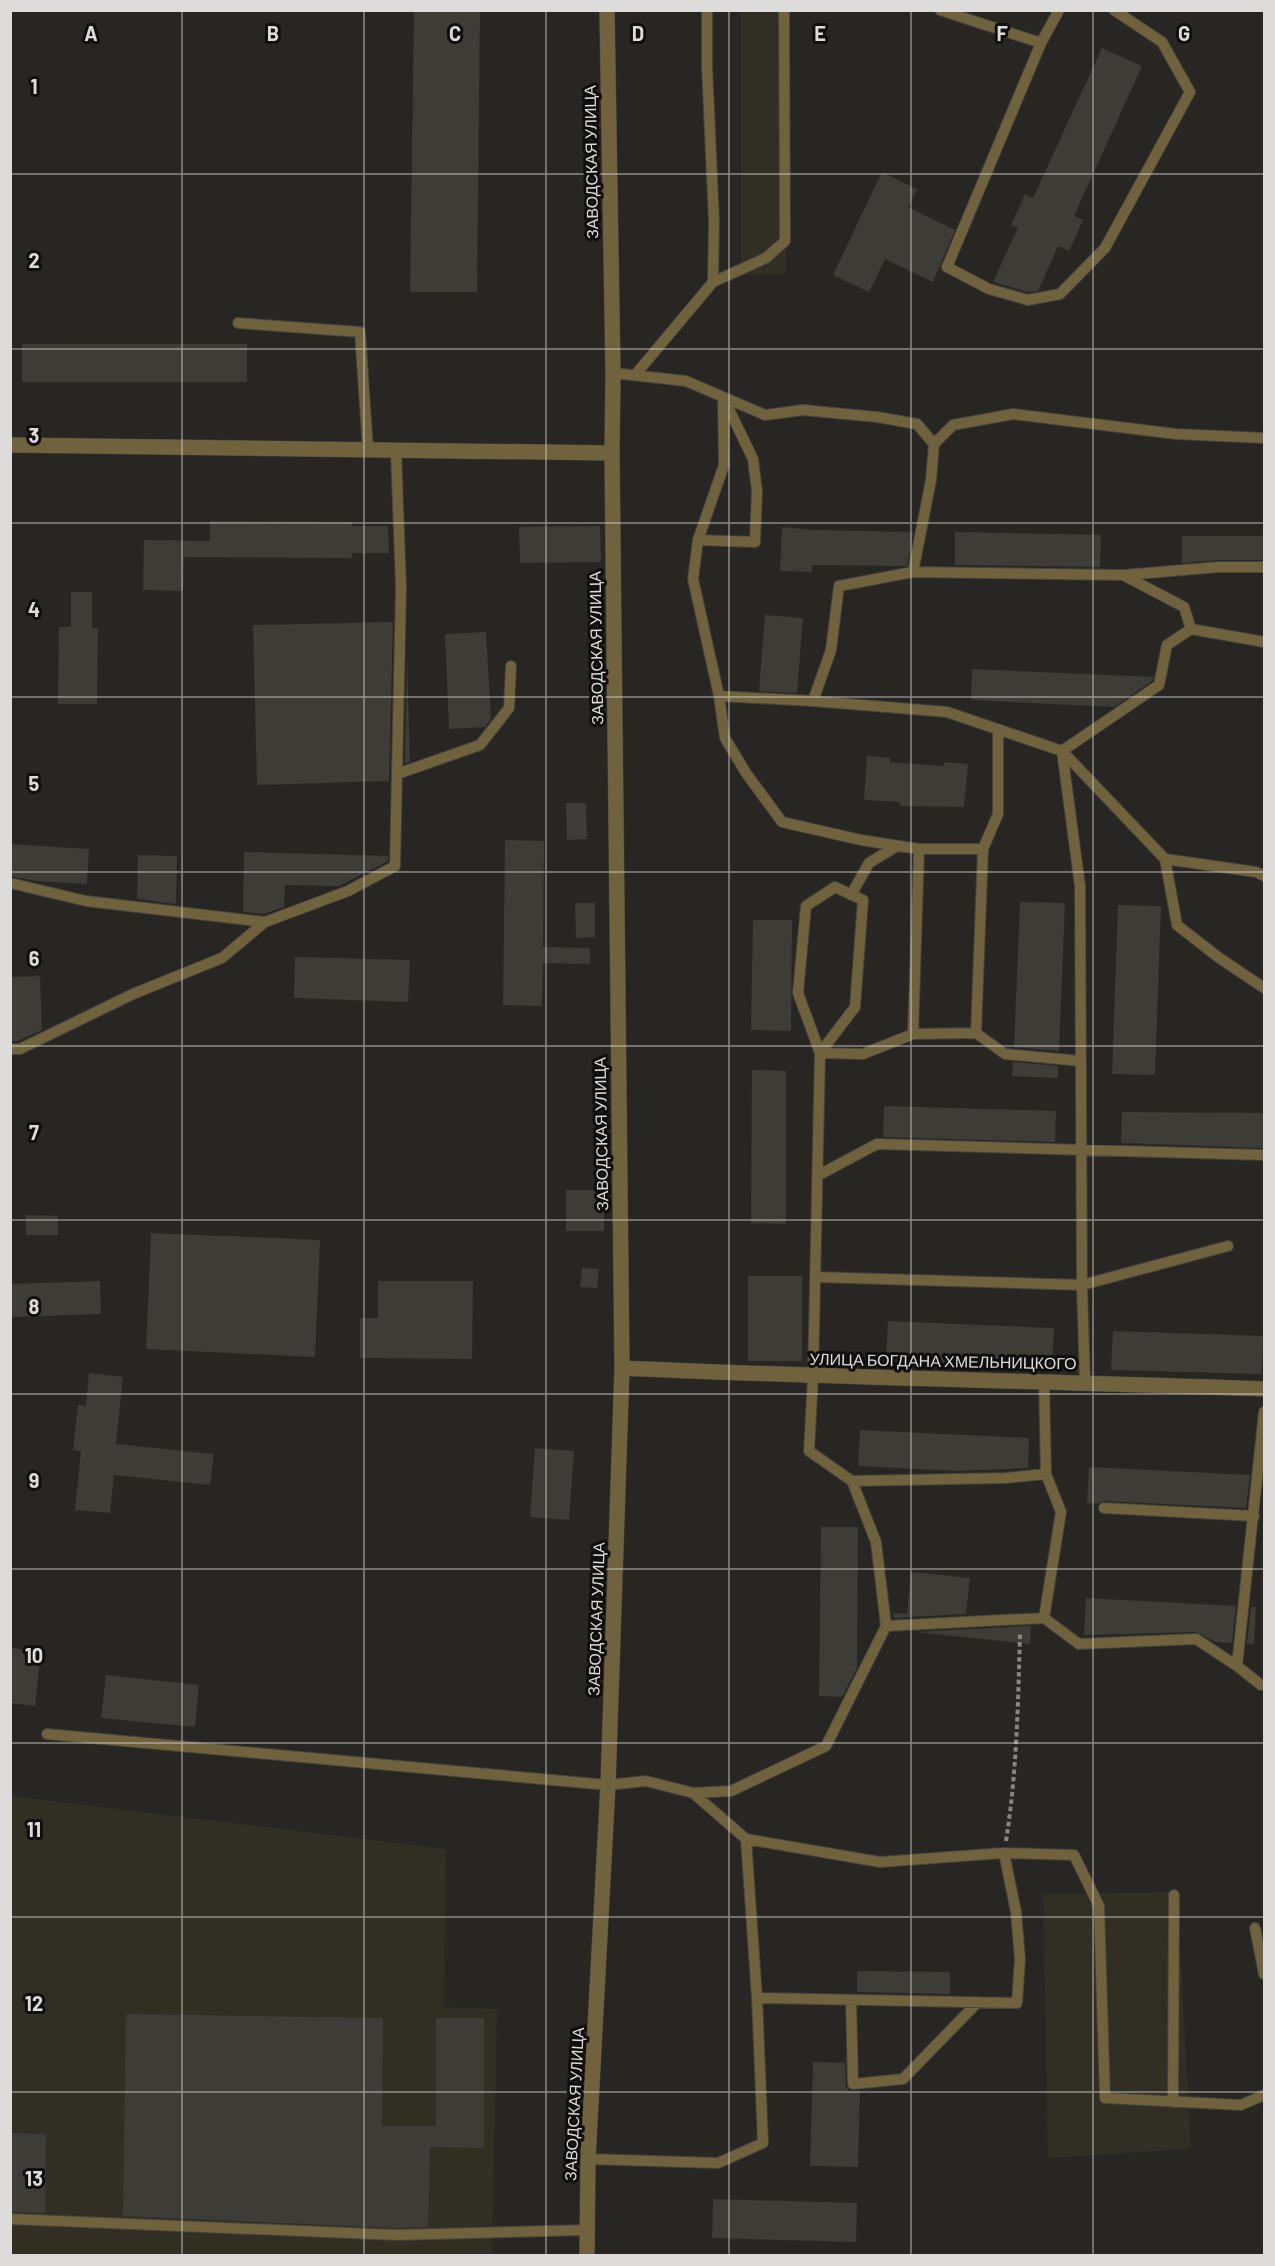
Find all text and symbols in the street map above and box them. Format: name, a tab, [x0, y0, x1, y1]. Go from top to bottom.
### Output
text: A	[84, 21, 98, 45]
text: B	[267, 21, 279, 45]
text: C	[449, 21, 461, 45]
text: D	[632, 21, 644, 45]
text: E	[814, 21, 826, 45]
text: F	[996, 21, 1008, 45]
text: G	[1178, 21, 1190, 45]
text: 1	[30, 74, 38, 98]
street label: ЗАВОДСКАЯ УЛИЦА	[580, 85, 601, 239]
text: 2	[28, 248, 40, 272]
text: 3	[29, 423, 39, 447]
street label: ЗАВОДСКАЯ УЛИЦА	[585, 571, 606, 725]
text: 4	[28, 597, 40, 621]
text: 5	[29, 771, 40, 795]
text: 6	[29, 946, 40, 970]
street label: ЗАВОДСКАЯ УЛИЦА	[590, 1057, 611, 1211]
text: 7	[29, 1120, 39, 1144]
text: 8	[29, 1294, 40, 1318]
street label: УЛИЦА БОГДАНА ХМЕЛЬНИЦКОГО	[809, 1349, 1077, 1372]
text: 9	[29, 1468, 39, 1492]
street label: ЗАВОДСКАЯ УЛИЦА	[583, 1541, 608, 1696]
text: 10	[25, 1643, 43, 1667]
text: 11	[27, 1817, 41, 1841]
text: 12	[25, 1991, 43, 2015]
street label: ЗАВОДСКАЯ УЛИЦА	[560, 2026, 587, 2181]
text: 13	[25, 2166, 43, 2190]

